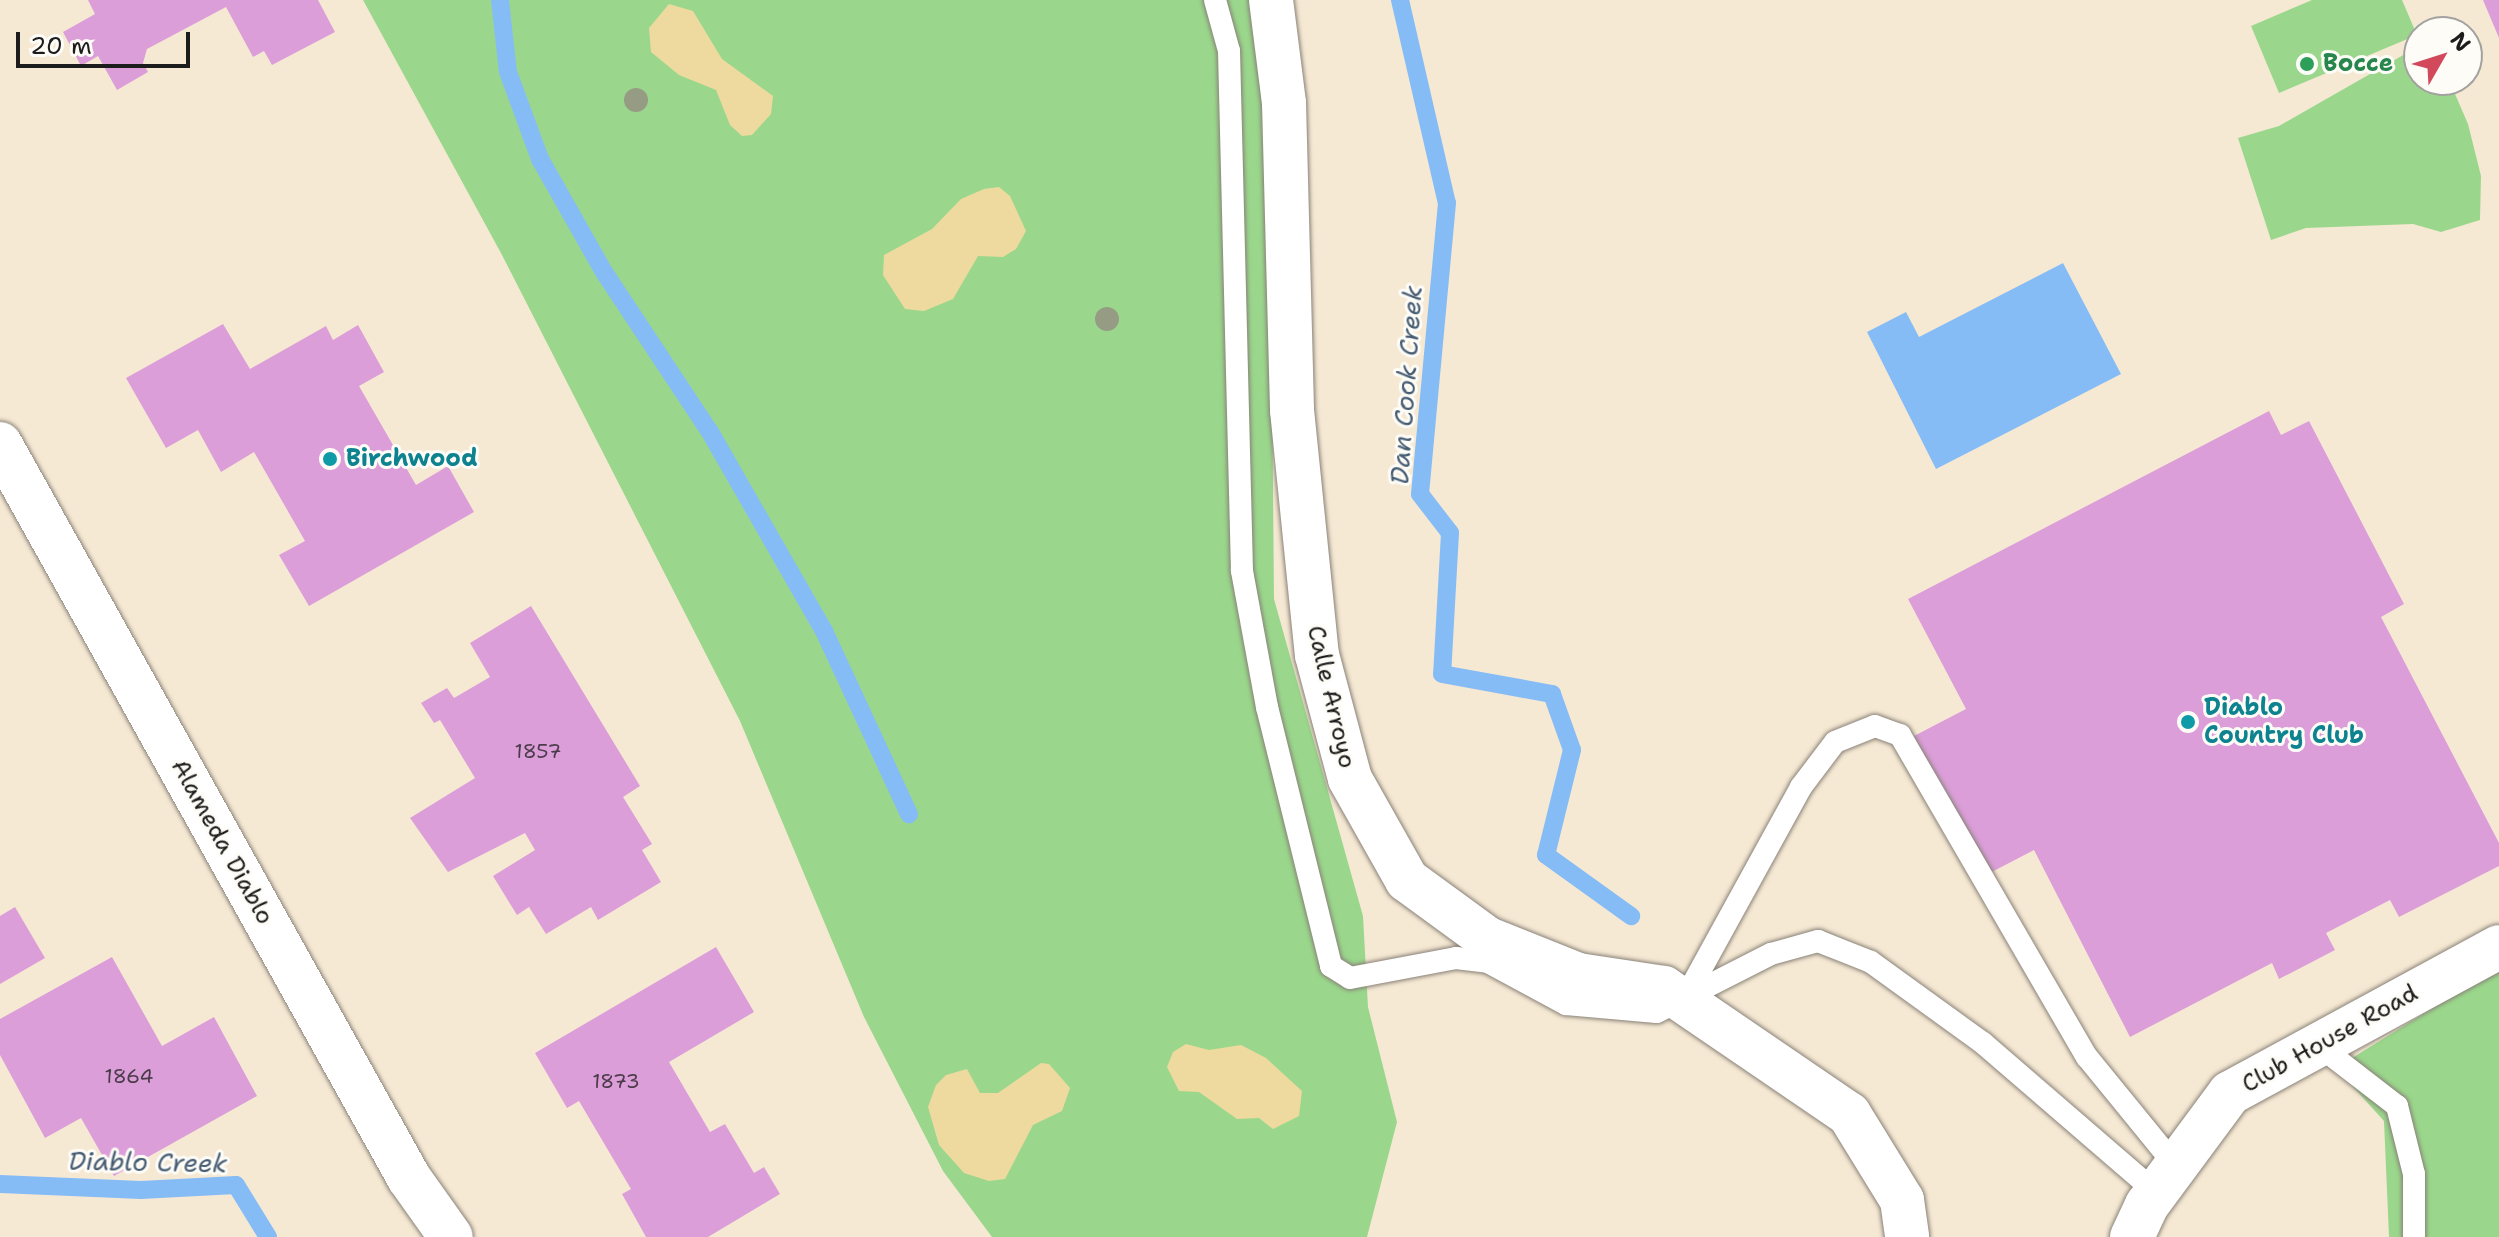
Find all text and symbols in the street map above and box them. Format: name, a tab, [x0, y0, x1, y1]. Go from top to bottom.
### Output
scale bar	[20, 16, 194, 66]
north arrow	[2403, 16, 2483, 96]
text: N	[2444, 26, 2477, 58]
text: 20 m	[30, 30, 92, 62]
place label: Bocce	[2323, 50, 2393, 78]
marker: Bocce	[2298, 55, 2316, 73]
water label: Dan Cook Creek	[1383, 284, 1429, 486]
place label: Birchwood	[346, 445, 478, 473]
marker: Birchwood	[321, 450, 339, 468]
street label: Calle Arroyo	[1301, 623, 1361, 771]
place label: Diablo Country Club	[2204, 694, 2364, 750]
marker: Diablo Country Club	[2179, 713, 2197, 731]
house number: 1857	[515, 739, 561, 763]
street label: Alameda Diablo	[165, 754, 279, 930]
street label: Club House Road	[2237, 979, 2423, 1099]
house number: 1864	[105, 1064, 153, 1088]
house number: 1873	[592, 1069, 640, 1093]
water label: Diablo Creek	[68, 1145, 228, 1179]

